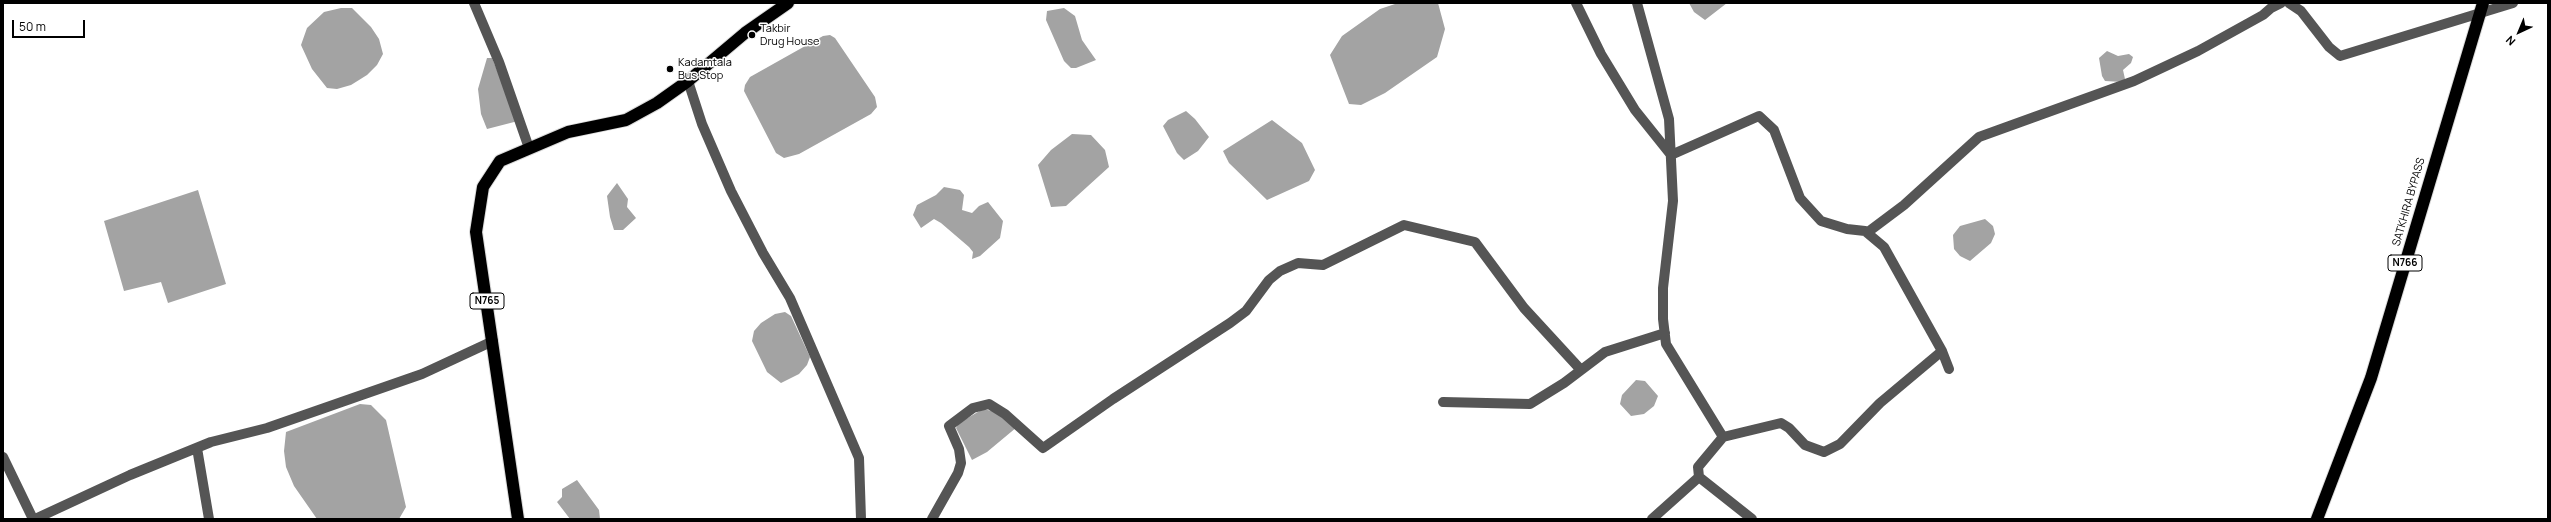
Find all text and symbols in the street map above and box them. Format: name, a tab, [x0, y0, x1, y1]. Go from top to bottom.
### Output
scale bar	[14, 12, 87, 38]
north arrow	[2499, 12, 2539, 52]
text: 50 m	[19, 18, 46, 35]
place label: Takbir Drug House	[760, 22, 819, 48]
marker: Takbir Drug House	[747, 30, 757, 40]
text: N	[2502, 33, 2518, 49]
place label: Kadamtala Bus Stop	[678, 56, 732, 82]
marker: Kadamtala Bus Stop	[665, 64, 675, 74]
street label: SATKHIRA BYPASS	[2390, 156, 2428, 248]
road number: N766	[2388, 255, 2422, 271]
road number: N765	[470, 293, 504, 309]

